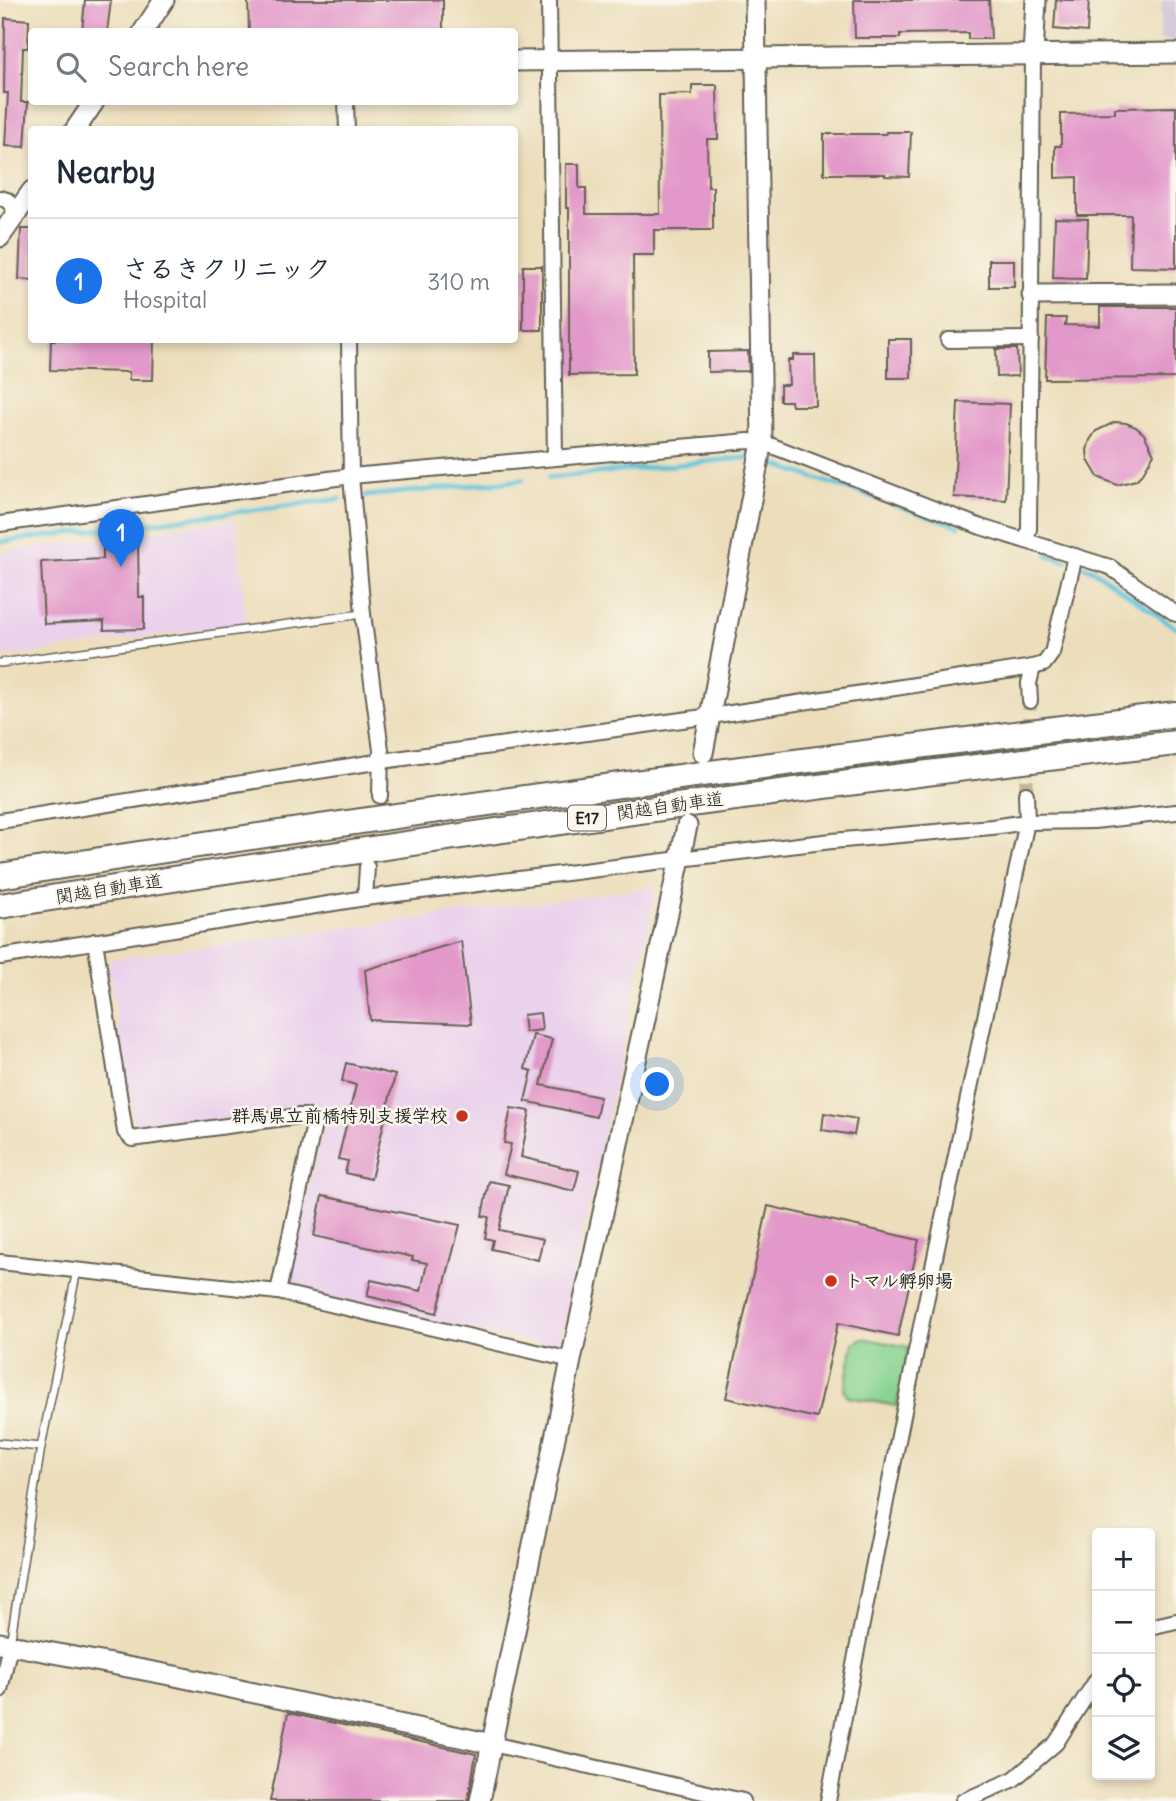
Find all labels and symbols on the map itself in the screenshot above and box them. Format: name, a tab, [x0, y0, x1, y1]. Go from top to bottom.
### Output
pin: 1	[98, 509, 144, 567]
street label: 関越自動車道	[615, 787, 725, 824]
road number: E17	[568, 806, 606, 831]
street label: 関越自動車道	[54, 869, 164, 908]
your location	[640, 1067, 674, 1101]
place label: 群馬県立前橋特別支援学校	[232, 1104, 448, 1127]
marker: 群馬県立前橋特別支援学校	[454, 1108, 470, 1124]
place label: トマル孵卵場	[845, 1269, 953, 1292]
marker: トマル孵卵場	[823, 1273, 839, 1289]

